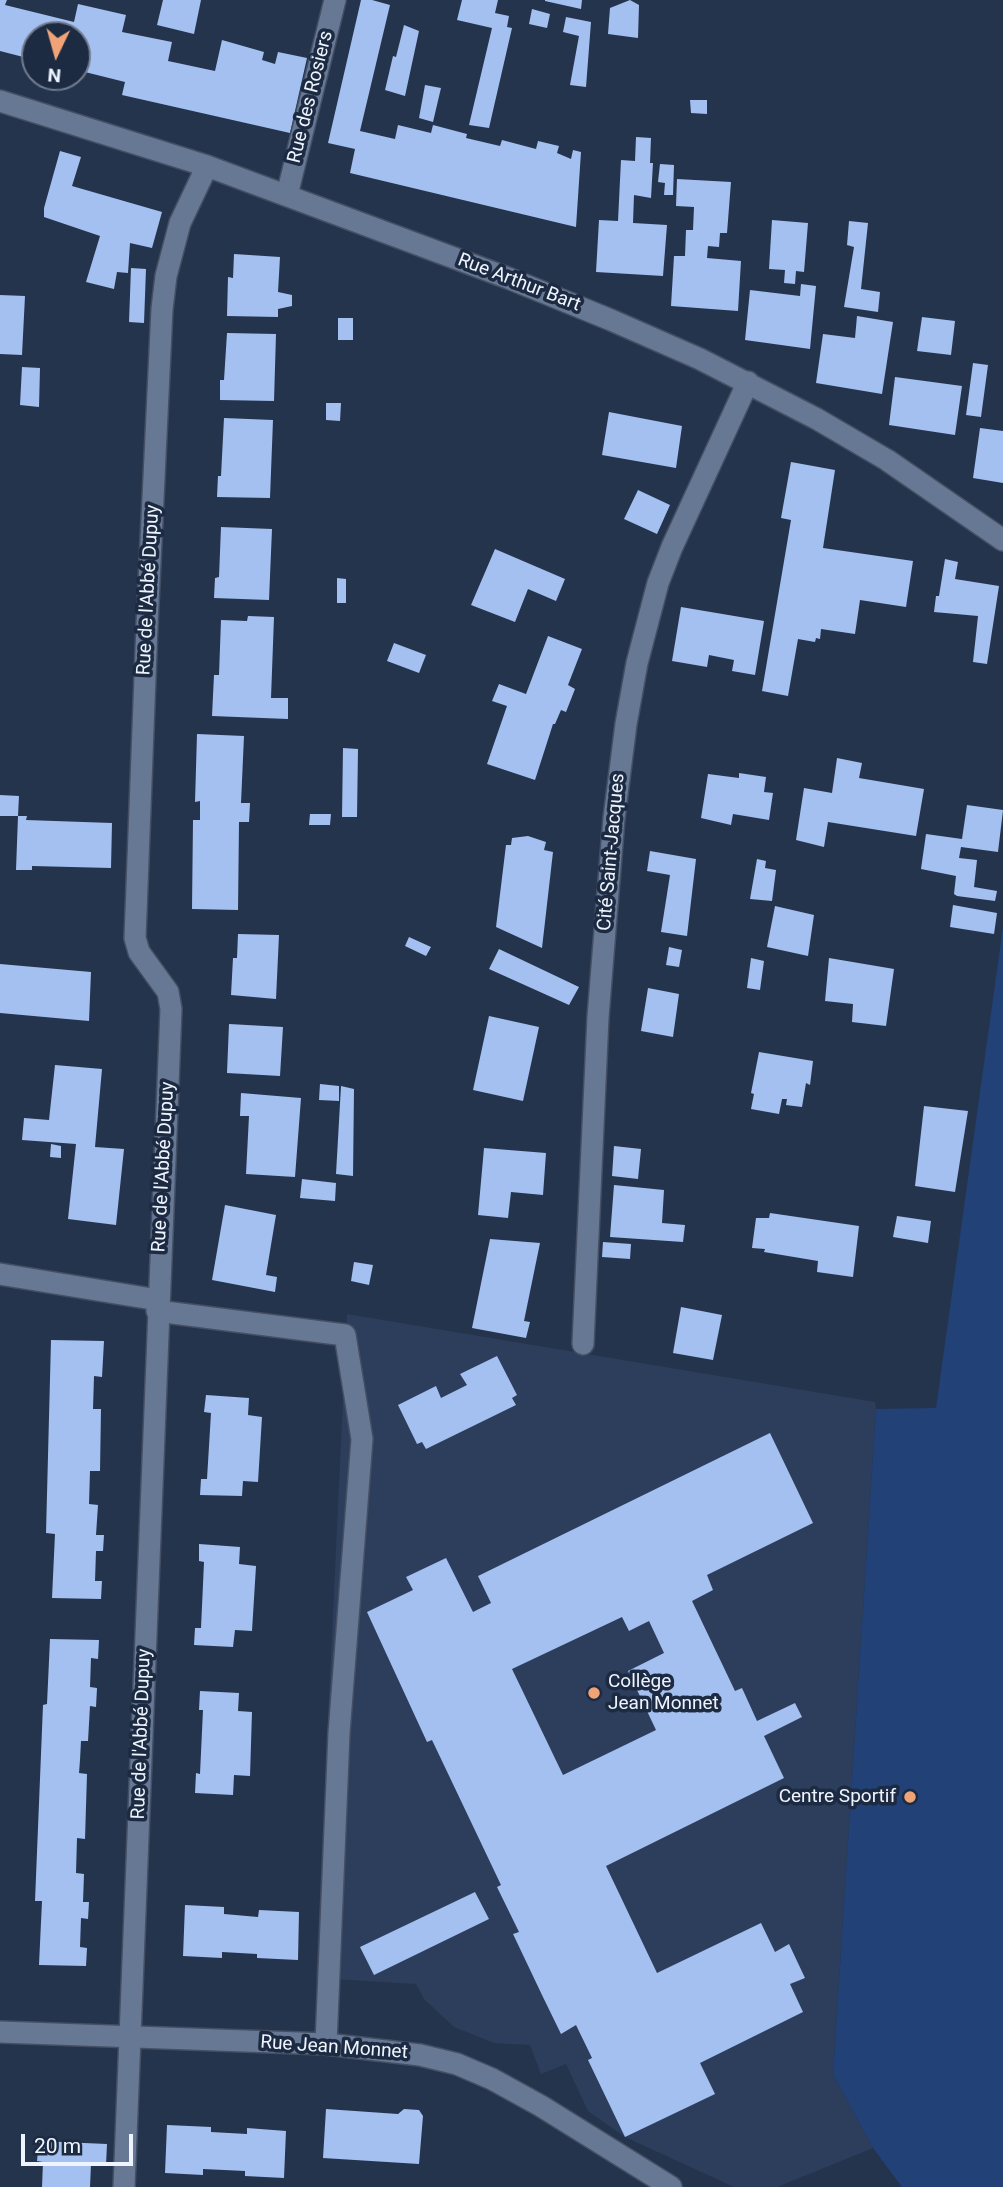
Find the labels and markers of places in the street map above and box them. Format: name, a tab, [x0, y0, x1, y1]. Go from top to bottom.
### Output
place label: Collège Jean Monnet	[608, 1671, 719, 1715]
marker: Collège Jean Monnet	[586, 1685, 602, 1701]
place label: Centre Sportif	[779, 1786, 896, 1808]
marker: Centre Sportif	[902, 1789, 918, 1805]

